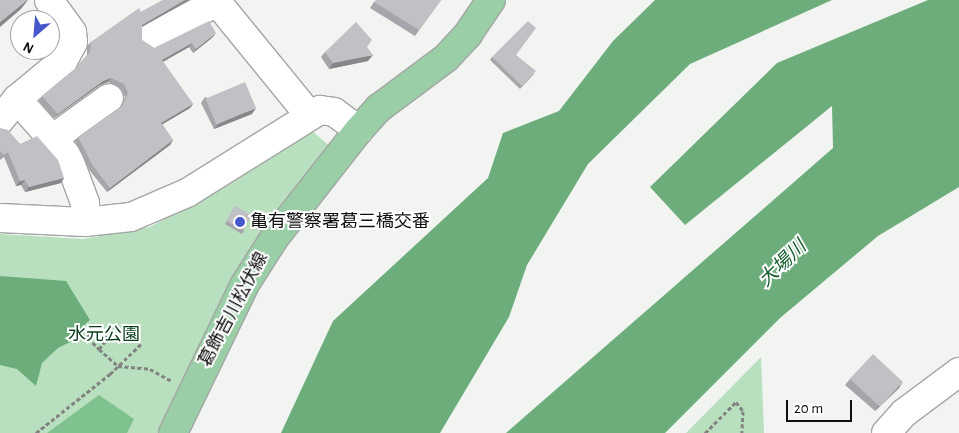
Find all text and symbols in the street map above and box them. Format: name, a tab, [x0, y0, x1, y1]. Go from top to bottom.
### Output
north arrow	[10, 10, 60, 60]
text: N	[21, 39, 36, 56]
place label: 亀有警察署葛三橋交番	[250, 211, 430, 233]
marker: 亀有警察署葛三橋交番	[234, 216, 246, 228]
water label: 大場川	[755, 236, 811, 292]
street label: 葛飾吉川松伏線	[195, 249, 273, 371]
park label: 水元公園	[68, 324, 140, 346]
scale bar	[789, 390, 855, 422]
text: 20 m	[794, 401, 823, 416]

